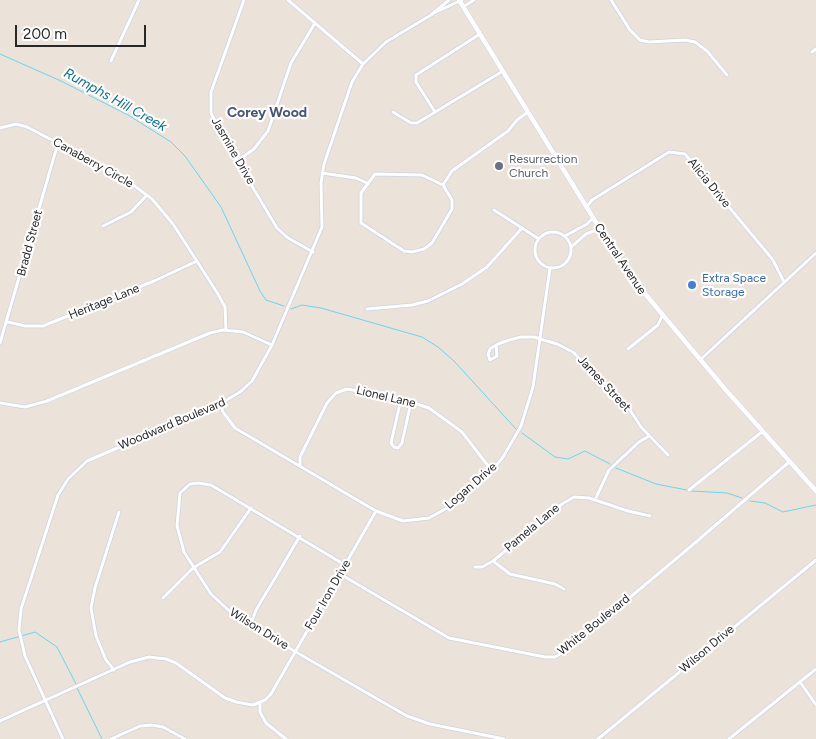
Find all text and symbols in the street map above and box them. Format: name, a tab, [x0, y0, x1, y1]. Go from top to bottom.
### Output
scale bar	[18, 15, 149, 47]
text: 200 m	[23, 25, 67, 43]
water label: Rumphs Hill Creek	[61, 65, 169, 135]
district label: Corey Wood	[227, 105, 307, 121]
street label: Jasmine Drive	[208, 115, 258, 187]
street label: Canaberry Circle	[50, 135, 136, 191]
place label: Resurrection Church	[509, 152, 577, 180]
street label: Alicia Drive	[685, 155, 733, 211]
marker: Resurrection Church	[493, 160, 505, 172]
street label: Bradd Street	[14, 208, 46, 278]
street label: Central Avenue	[591, 221, 649, 297]
place label: Extra Space Storage	[702, 271, 766, 299]
marker: Extra Space Storage	[686, 279, 698, 291]
street label: Heritage Lane	[66, 281, 142, 323]
street label: James Street	[574, 353, 634, 415]
street label: Lionel Lane	[355, 383, 417, 411]
street label: Woodward Boulevard	[116, 395, 228, 453]
street label: Logan Drive	[442, 460, 500, 512]
street label: Pamela Lane	[502, 501, 562, 555]
street label: Four Iron Drive	[302, 557, 354, 633]
street label: White Boulevard	[555, 592, 633, 658]
street label: Wilson Drive	[227, 605, 291, 653]
street label: Wilson Drive	[677, 622, 737, 676]

